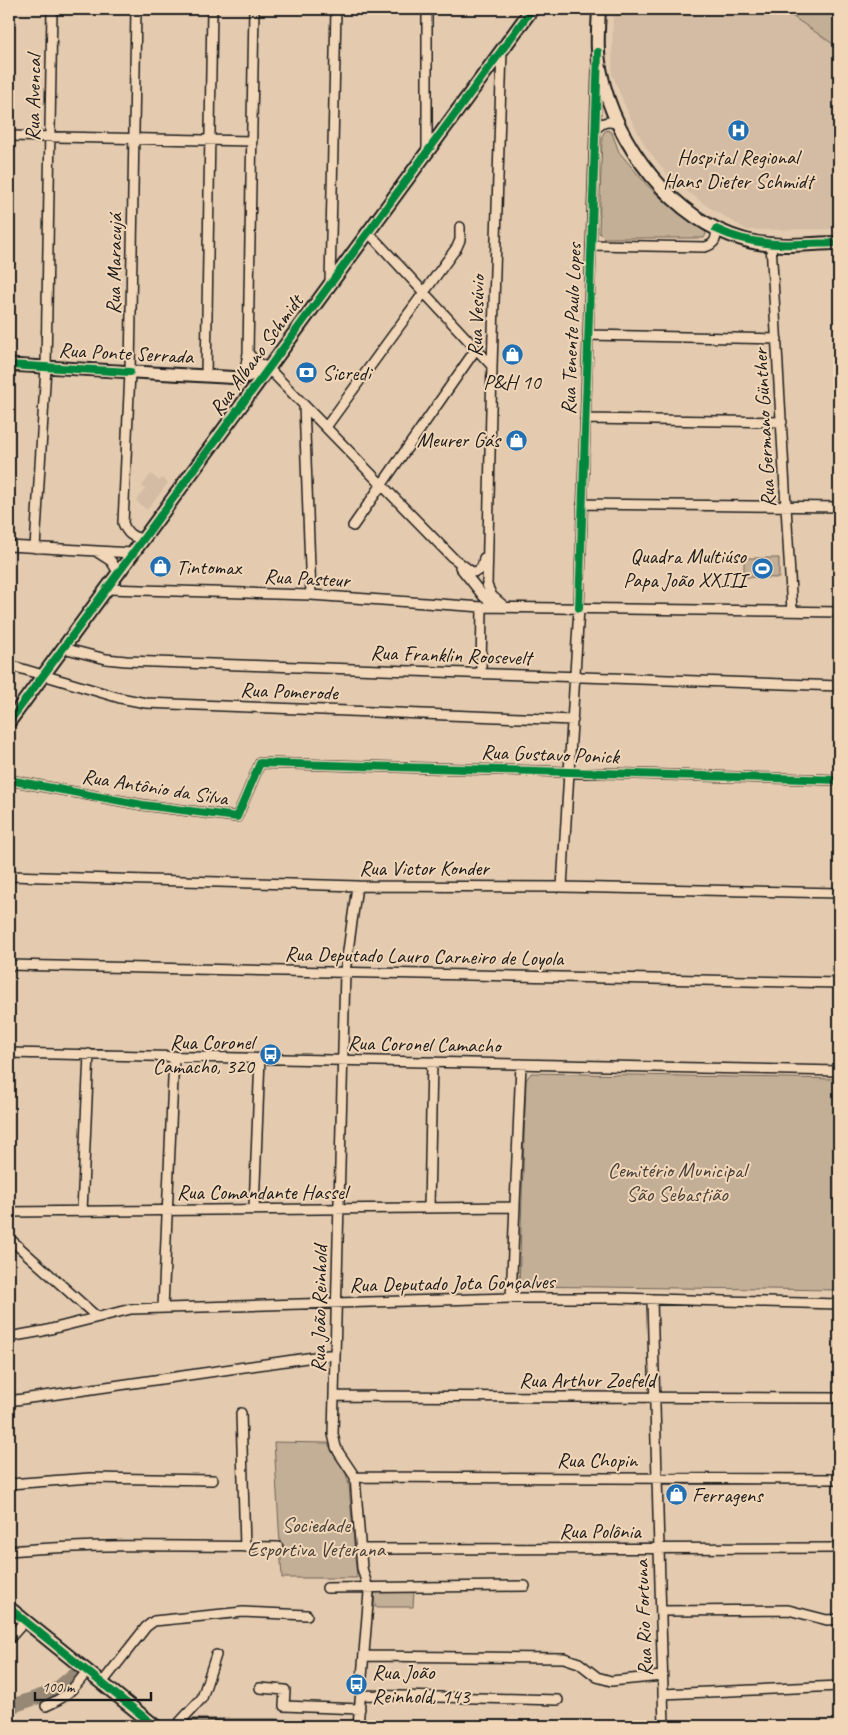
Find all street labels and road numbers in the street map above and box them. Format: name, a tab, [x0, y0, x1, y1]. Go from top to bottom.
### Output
street label: Rua Avencal	[19, 51, 47, 141]
street label: Rua Maracujá	[100, 212, 128, 315]
street label: Rua Tenente Paulo Lopes	[555, 241, 587, 415]
street label: Rua Vesúvio	[462, 272, 491, 357]
street label: Rua Albano Schmidt	[203, 288, 310, 421]
street label: Rua Ponte Serrada	[58, 336, 196, 370]
street label: Rua Germano Günther	[747, 345, 781, 508]
street label: Rua Pasteur	[264, 563, 352, 593]
street label: Rua Franklin Roosevelt	[370, 639, 535, 671]
street label: Rua Pomerode	[240, 676, 339, 706]
street label: Rua Gustavo Ponick	[481, 739, 621, 769]
street label: Rua Antônio da Silva	[80, 763, 231, 812]
street label: Rua Victor Konder	[359, 855, 490, 881]
street label: Rua Deputado Lauro Carneiro de Loyola	[284, 941, 565, 971]
street label: Rua Coronel Camacho	[347, 1030, 503, 1058]
street label: Rua Comandante Hassel	[177, 1179, 351, 1205]
street label: Rua João Reinhold	[305, 1241, 333, 1373]
street label: Rua Deputado Jota Gonçalves	[349, 1268, 557, 1298]
street label: Rua Arthur Zoefeld	[519, 1367, 659, 1393]
street label: Rua Chopin	[557, 1447, 639, 1473]
street label: Rua Polônia	[559, 1518, 642, 1544]
street label: Rua Rio Fortuna	[628, 1558, 658, 1677]

